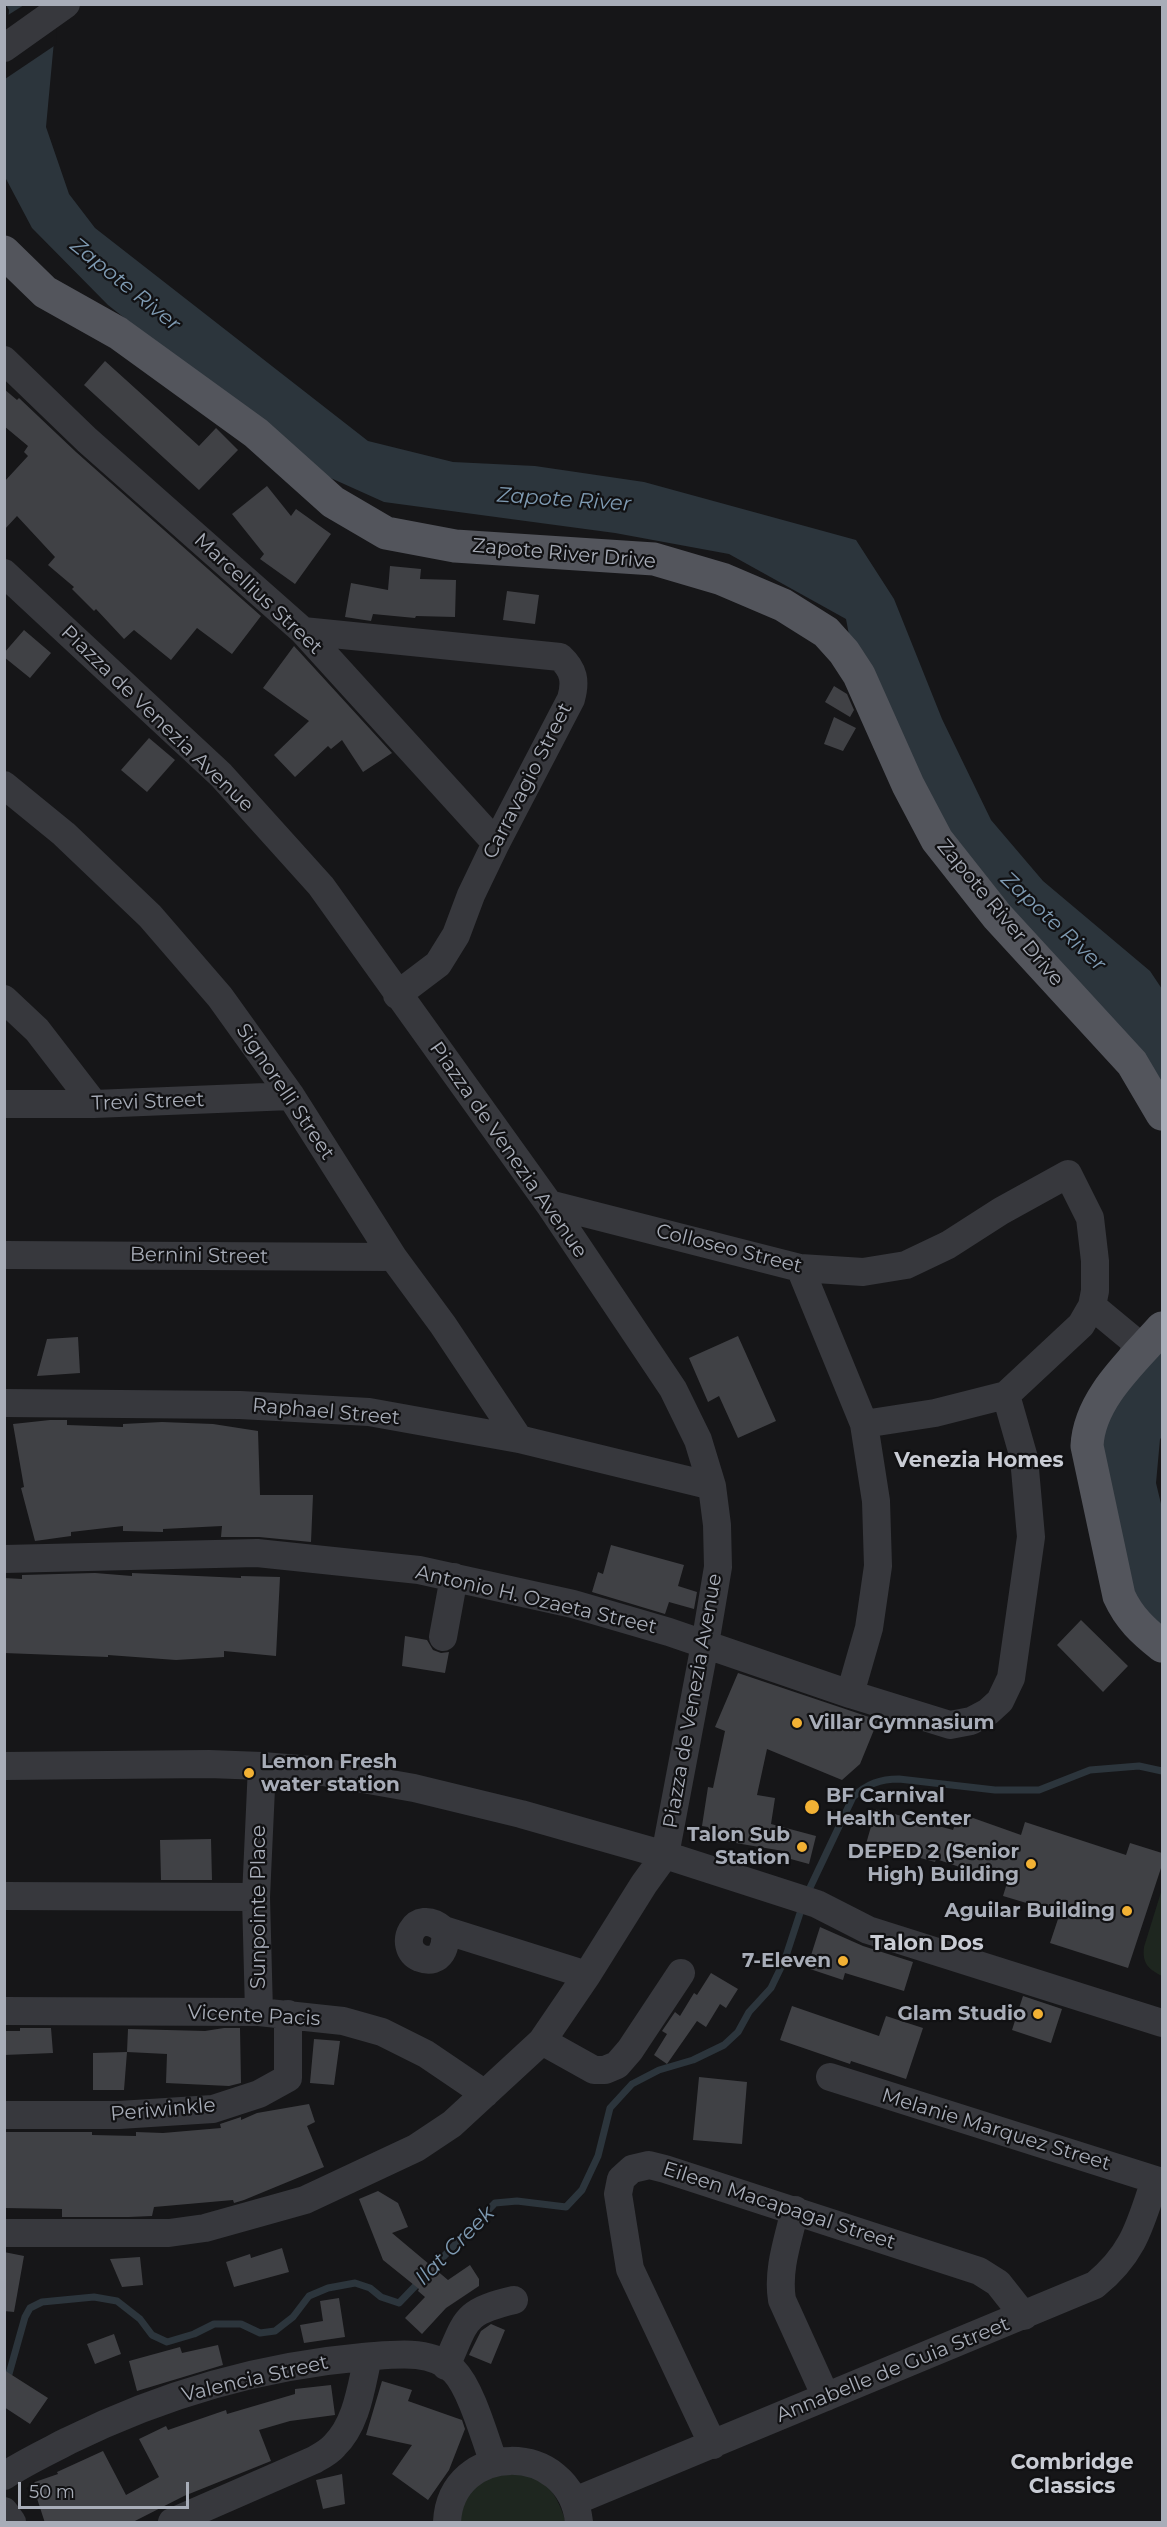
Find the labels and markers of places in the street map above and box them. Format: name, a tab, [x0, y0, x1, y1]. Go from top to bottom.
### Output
place label: Villar Gymnasium	[809, 1711, 994, 1735]
marker: Villar Gymnasium	[790, 1716, 804, 1730]
place label: Lemon Fresh water station	[261, 1750, 400, 1797]
marker: Lemon Fresh water station	[242, 1766, 256, 1780]
place label: BF Carnival Health Center	[826, 1784, 971, 1831]
marker: BF Carnival Health Center	[803, 1798, 821, 1816]
place label: Talon Sub Station	[687, 1823, 790, 1870]
marker: Talon Sub Station	[795, 1840, 809, 1854]
place label: DEPED 2 (Senior High) Building	[847, 1840, 1019, 1887]
marker: DEPED 2 (Senior High) Building	[1024, 1857, 1038, 1871]
place label: Aguilar Building	[945, 1899, 1115, 1923]
marker: Aguilar Building	[1120, 1904, 1134, 1918]
place label: 7-Eleven	[742, 1949, 831, 1973]
marker: 7-Eleven	[836, 1954, 850, 1968]
place label: Glam Studio	[897, 2002, 1026, 2026]
marker: Glam Studio	[1031, 2007, 1045, 2021]

